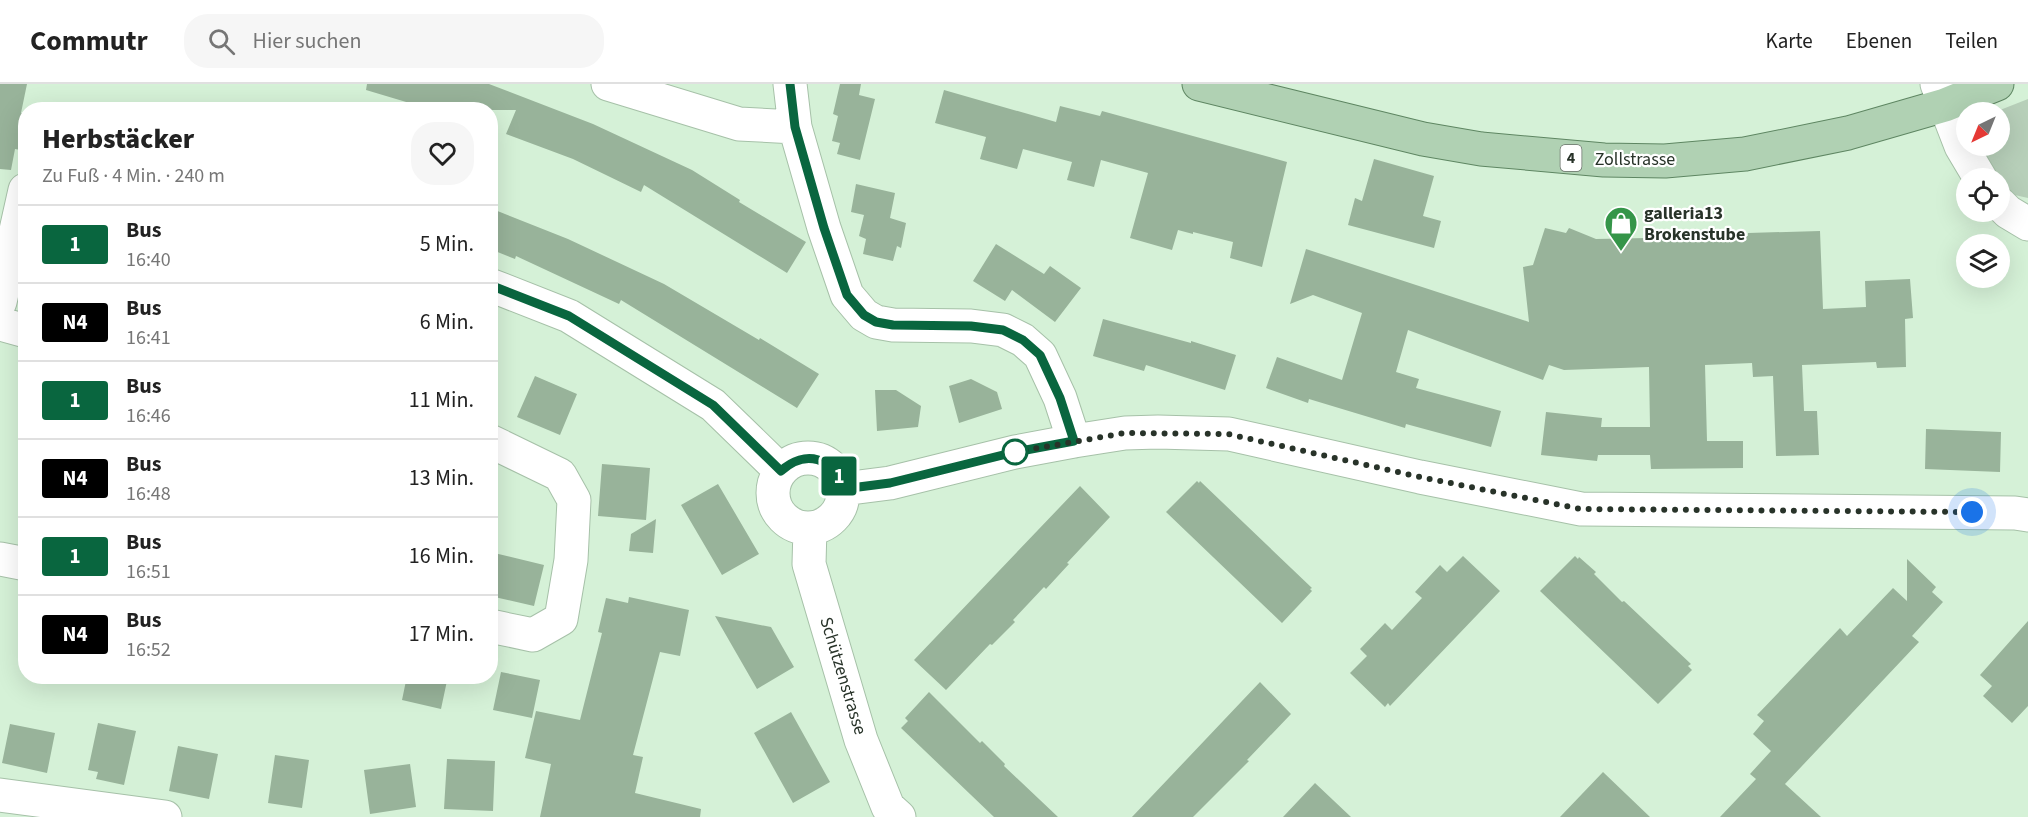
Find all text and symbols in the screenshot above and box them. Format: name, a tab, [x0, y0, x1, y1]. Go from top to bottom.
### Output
search box	[184, 14, 604, 68]
text: Commutr	[30, 21, 148, 61]
icon: search	[205, 25, 238, 58]
text: Hier suchen	[253, 25, 361, 57]
text: Karte	[1766, 26, 1813, 56]
text: Ebenen	[1846, 26, 1912, 56]
text: Teilen	[1945, 26, 1998, 56]
north arrow	[1956, 102, 2010, 156]
map controls	[1956, 102, 2010, 288]
text: Herbstäcker	[42, 119, 194, 159]
button: heart	[411, 122, 474, 185]
road number: 4	[1560, 145, 1582, 171]
street label: Zollstrasse	[1595, 147, 1675, 172]
text: Zu Fuß · 4 Min. · 240 m	[42, 162, 225, 190]
button: locate	[1956, 168, 2010, 222]
place label: galleria13 Brokenstube	[1644, 201, 1745, 247]
shop icon: galleria13 Brokenstube	[1603, 205, 1639, 252]
text: Bus	[126, 214, 162, 246]
text: 5 Min.	[420, 228, 474, 260]
text: 1	[69, 229, 81, 259]
button: layers	[1956, 234, 2010, 288]
text: 16:40	[126, 246, 171, 274]
text: Bus	[126, 292, 162, 324]
text: 6 Min.	[420, 306, 474, 338]
text: N4	[62, 307, 88, 337]
text: 16:41	[126, 324, 171, 352]
text: Bus	[126, 370, 162, 402]
text: 11 Min.	[409, 384, 474, 416]
text: 1	[69, 385, 81, 415]
text: 16:46	[126, 402, 171, 430]
unlabelled marker	[1002, 439, 1028, 465]
text: Bus	[126, 448, 162, 480]
line badge: 1	[820, 456, 858, 496]
text: 1	[833, 461, 845, 491]
text: 13 Min.	[409, 462, 474, 494]
text: N4	[62, 463, 88, 493]
text: 16:48	[126, 480, 171, 508]
your location	[1957, 497, 1987, 527]
text: Bus	[126, 526, 162, 558]
text: 16 Min.	[409, 540, 474, 572]
text: 1	[69, 541, 81, 571]
text: 16:51	[126, 558, 171, 586]
text: Bus	[126, 604, 162, 636]
street label: Schützenstrasse	[813, 614, 873, 738]
text: 17 Min.	[409, 618, 474, 650]
text: N4	[62, 619, 88, 649]
text: 16:52	[126, 636, 171, 664]

